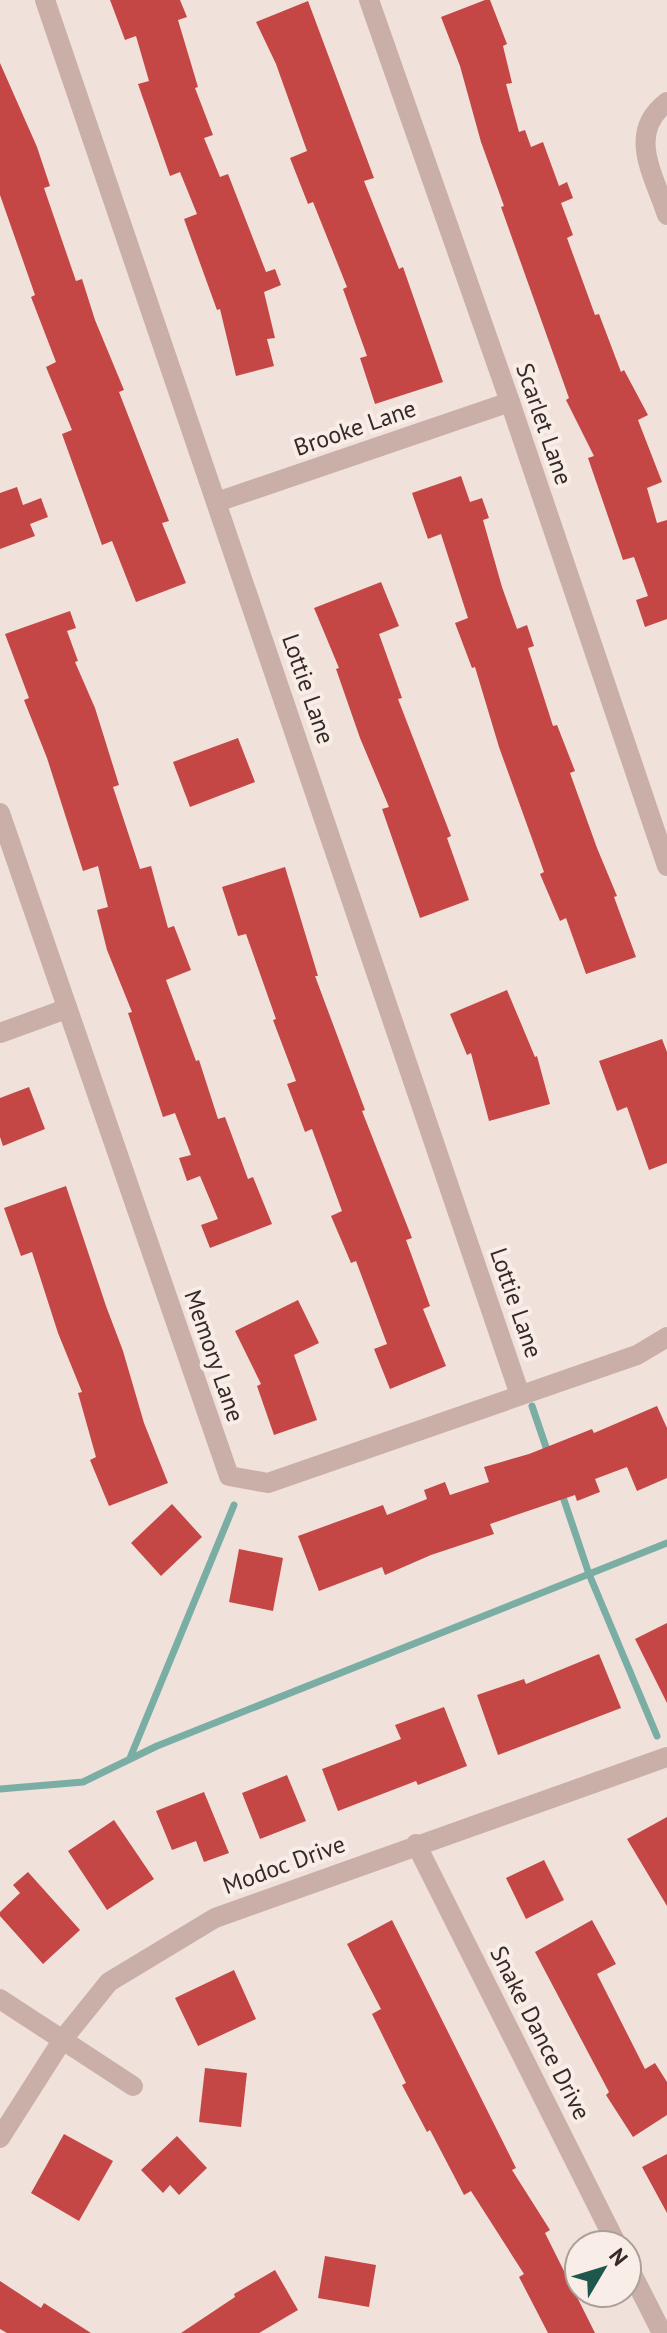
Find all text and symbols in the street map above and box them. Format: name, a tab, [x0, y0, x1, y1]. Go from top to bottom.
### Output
street label: Scarlet Lane	[509, 359, 580, 489]
street label: Brooke Lane	[290, 392, 420, 463]
street label: Lottie Lane	[275, 630, 342, 748]
street label: Lottie Lane	[483, 1244, 550, 1362]
street label: Memory Lane	[177, 1286, 252, 1426]
street label: Modoc Drive	[218, 1828, 349, 1901]
street label: Snake Dance Drive	[483, 1941, 598, 2125]
north arrow	[563, 2229, 643, 2309]
text: N	[603, 2242, 634, 2271]

